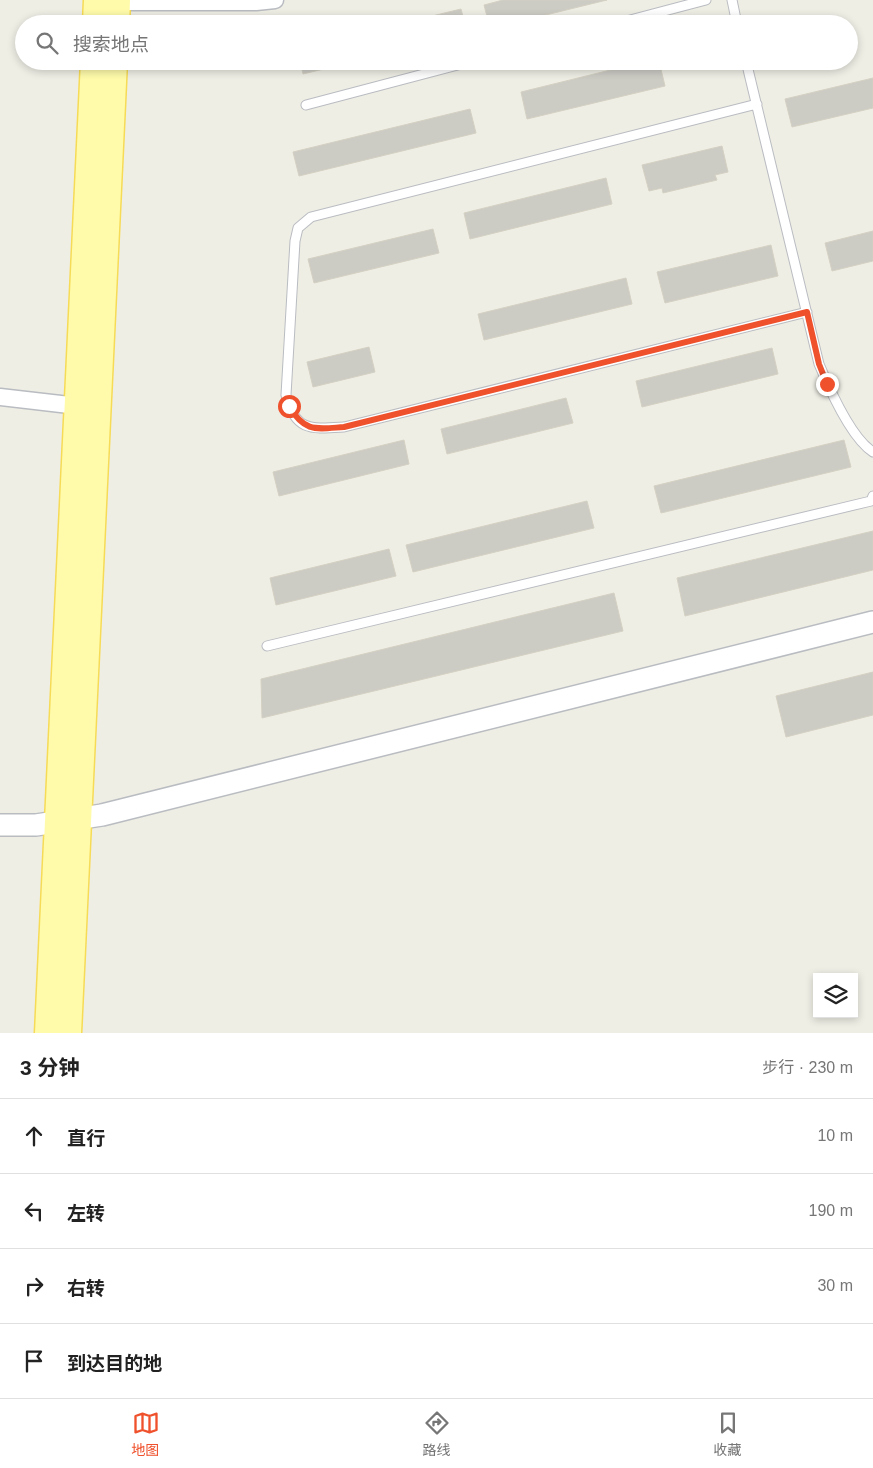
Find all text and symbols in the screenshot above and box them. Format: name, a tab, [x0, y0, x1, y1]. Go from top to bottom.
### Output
search box	[15, 15, 858, 70]
icon: search	[33, 29, 61, 57]
text: 搜索地点	[73, 34, 149, 55]
route end	[816, 373, 839, 396]
route start	[278, 395, 301, 418]
map controls	[813, 973, 858, 1018]
button: layers	[813, 973, 858, 1018]
text: 3 分钟	[20, 1056, 80, 1079]
text: 步行 · 230 m	[762, 1059, 853, 1076]
icon: ahead	[20, 1122, 48, 1150]
text: 10 m	[817, 1127, 853, 1144]
text: 直行	[67, 1128, 105, 1149]
icon: left	[20, 1197, 48, 1225]
text: 190 m	[809, 1202, 853, 1219]
text: 左转	[67, 1203, 105, 1224]
icon: right	[20, 1272, 48, 1300]
text: 30 m	[817, 1277, 853, 1294]
text: 右转	[67, 1278, 105, 1299]
icon: arrive	[20, 1347, 48, 1375]
text: 到达目的地	[67, 1353, 162, 1374]
tab: 地图	[132, 1409, 160, 1459]
tab: 路线	[423, 1409, 451, 1459]
tab: 收藏	[714, 1409, 742, 1459]

